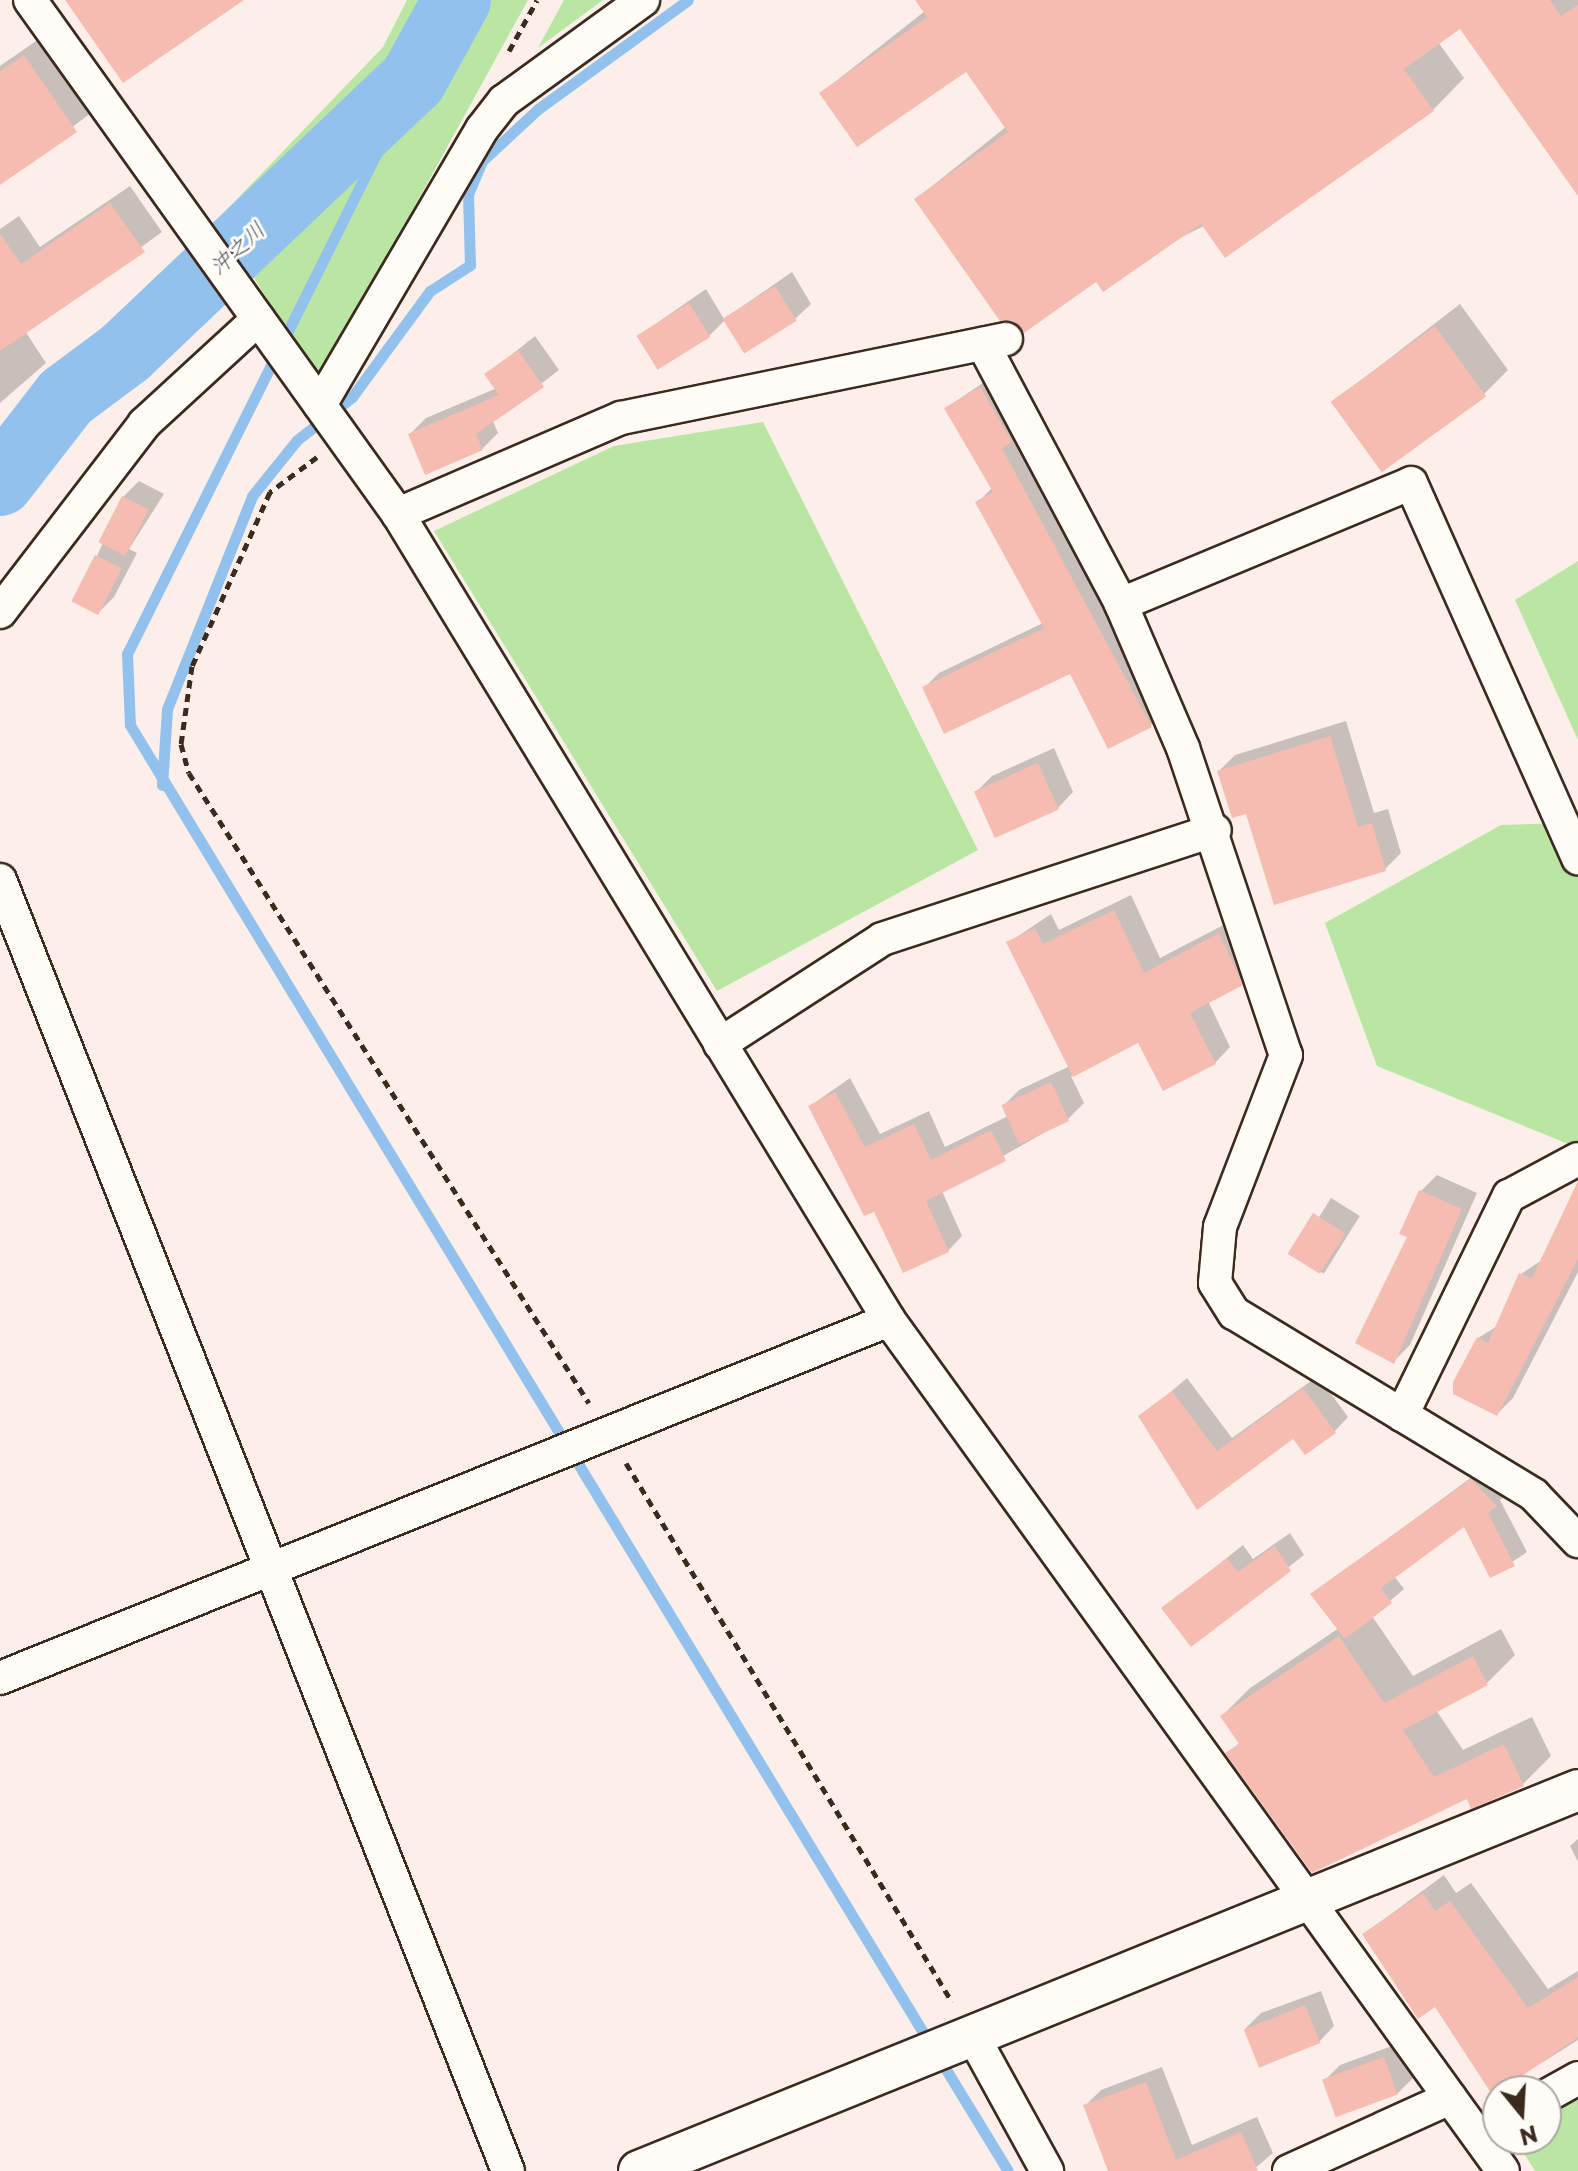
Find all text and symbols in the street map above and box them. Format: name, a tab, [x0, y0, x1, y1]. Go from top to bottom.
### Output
water label: 沖之川	[203, 215, 269, 279]
north arrow	[1482, 2075, 1562, 2155]
text: N	[1516, 2118, 1542, 2155]

